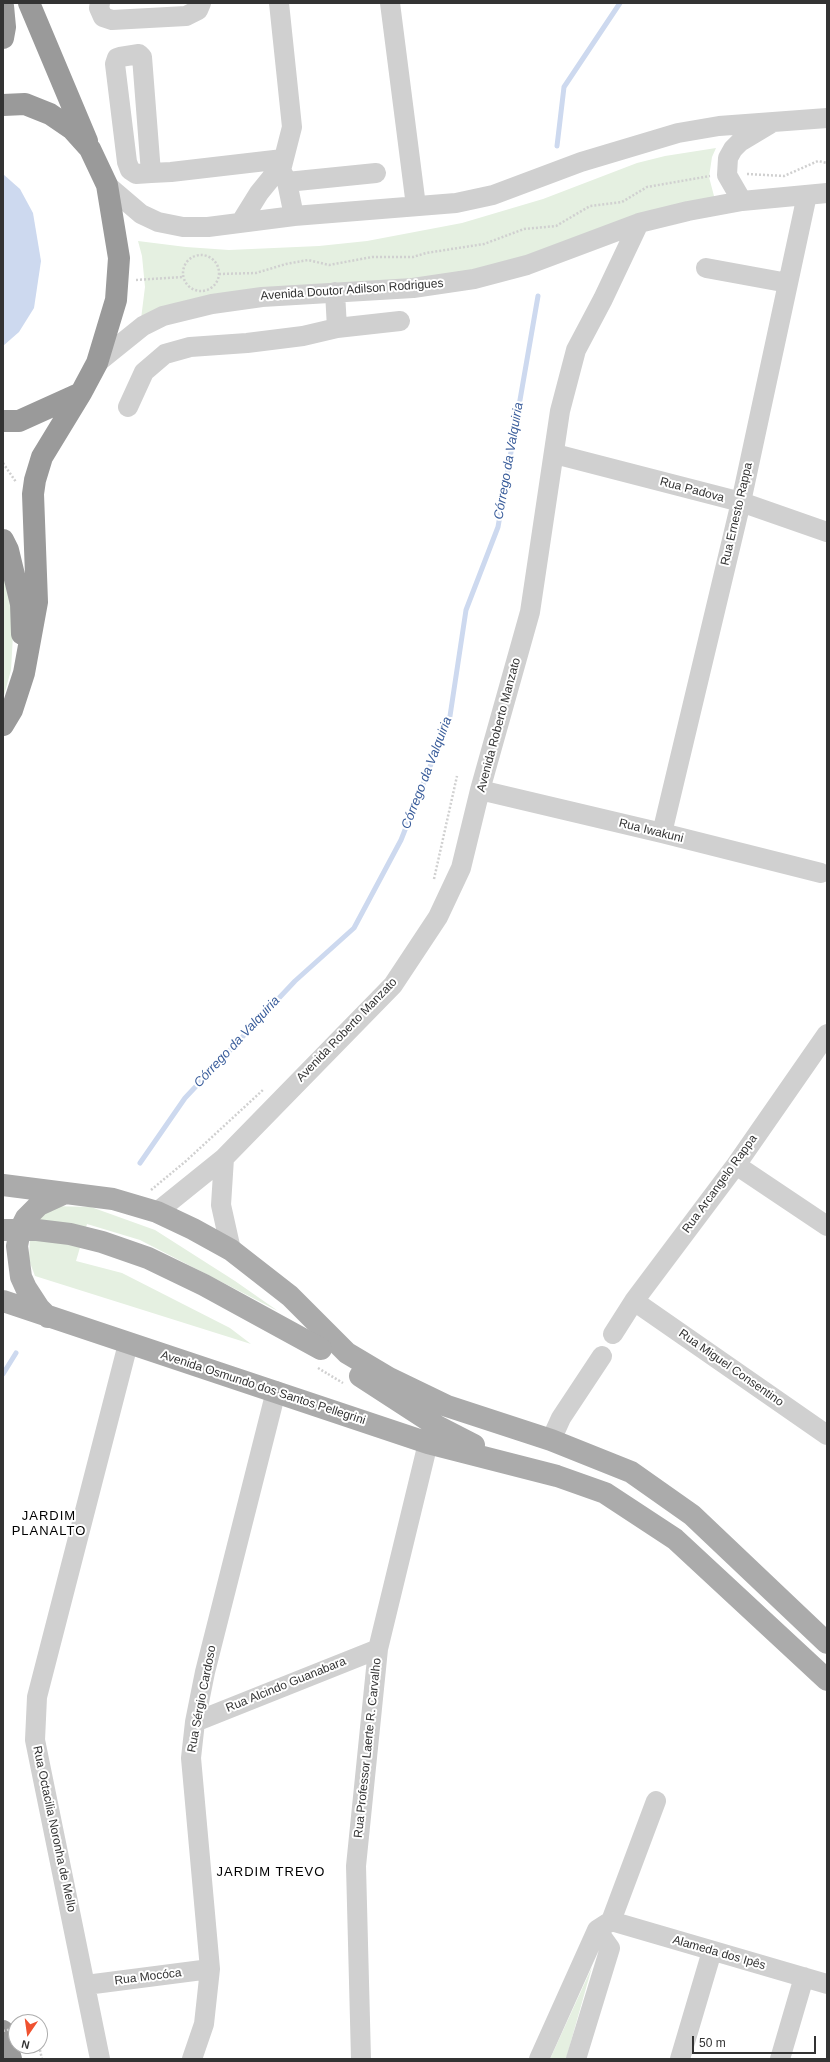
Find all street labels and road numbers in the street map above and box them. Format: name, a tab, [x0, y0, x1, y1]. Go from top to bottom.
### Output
street label: Avenida Doutor Adilson Rodrigues	[260, 276, 444, 304]
street label: Rua Ernesto Rappa	[718, 461, 756, 567]
street label: Rua Padova	[658, 474, 726, 506]
street label: Avenida Roberto Manzato	[474, 656, 524, 794]
street label: Rua Iwakuni	[617, 816, 685, 846]
street label: Avenida Roberto Manzato	[294, 975, 400, 1085]
street label: Rua Arcangelo Rappa	[679, 1132, 761, 1236]
street label: Rua Miguel Consentino	[676, 1326, 786, 1410]
street label: Avenida Osmundo dos Santos Pellegrini	[159, 1348, 367, 1428]
street label: Rua Sérgio Cardoso	[185, 1644, 219, 1754]
street label: Rua Alcindo Guanabara	[224, 1654, 348, 1716]
street label: Rua Professor Laerte R. Carvalho	[351, 1657, 385, 1839]
street label: Rua Octacilia Noronha de Mello	[29, 1745, 79, 1913]
street label: Alameda dos Ipês	[671, 1933, 767, 1973]
street label: Rua Mocóca	[114, 1966, 182, 1988]

